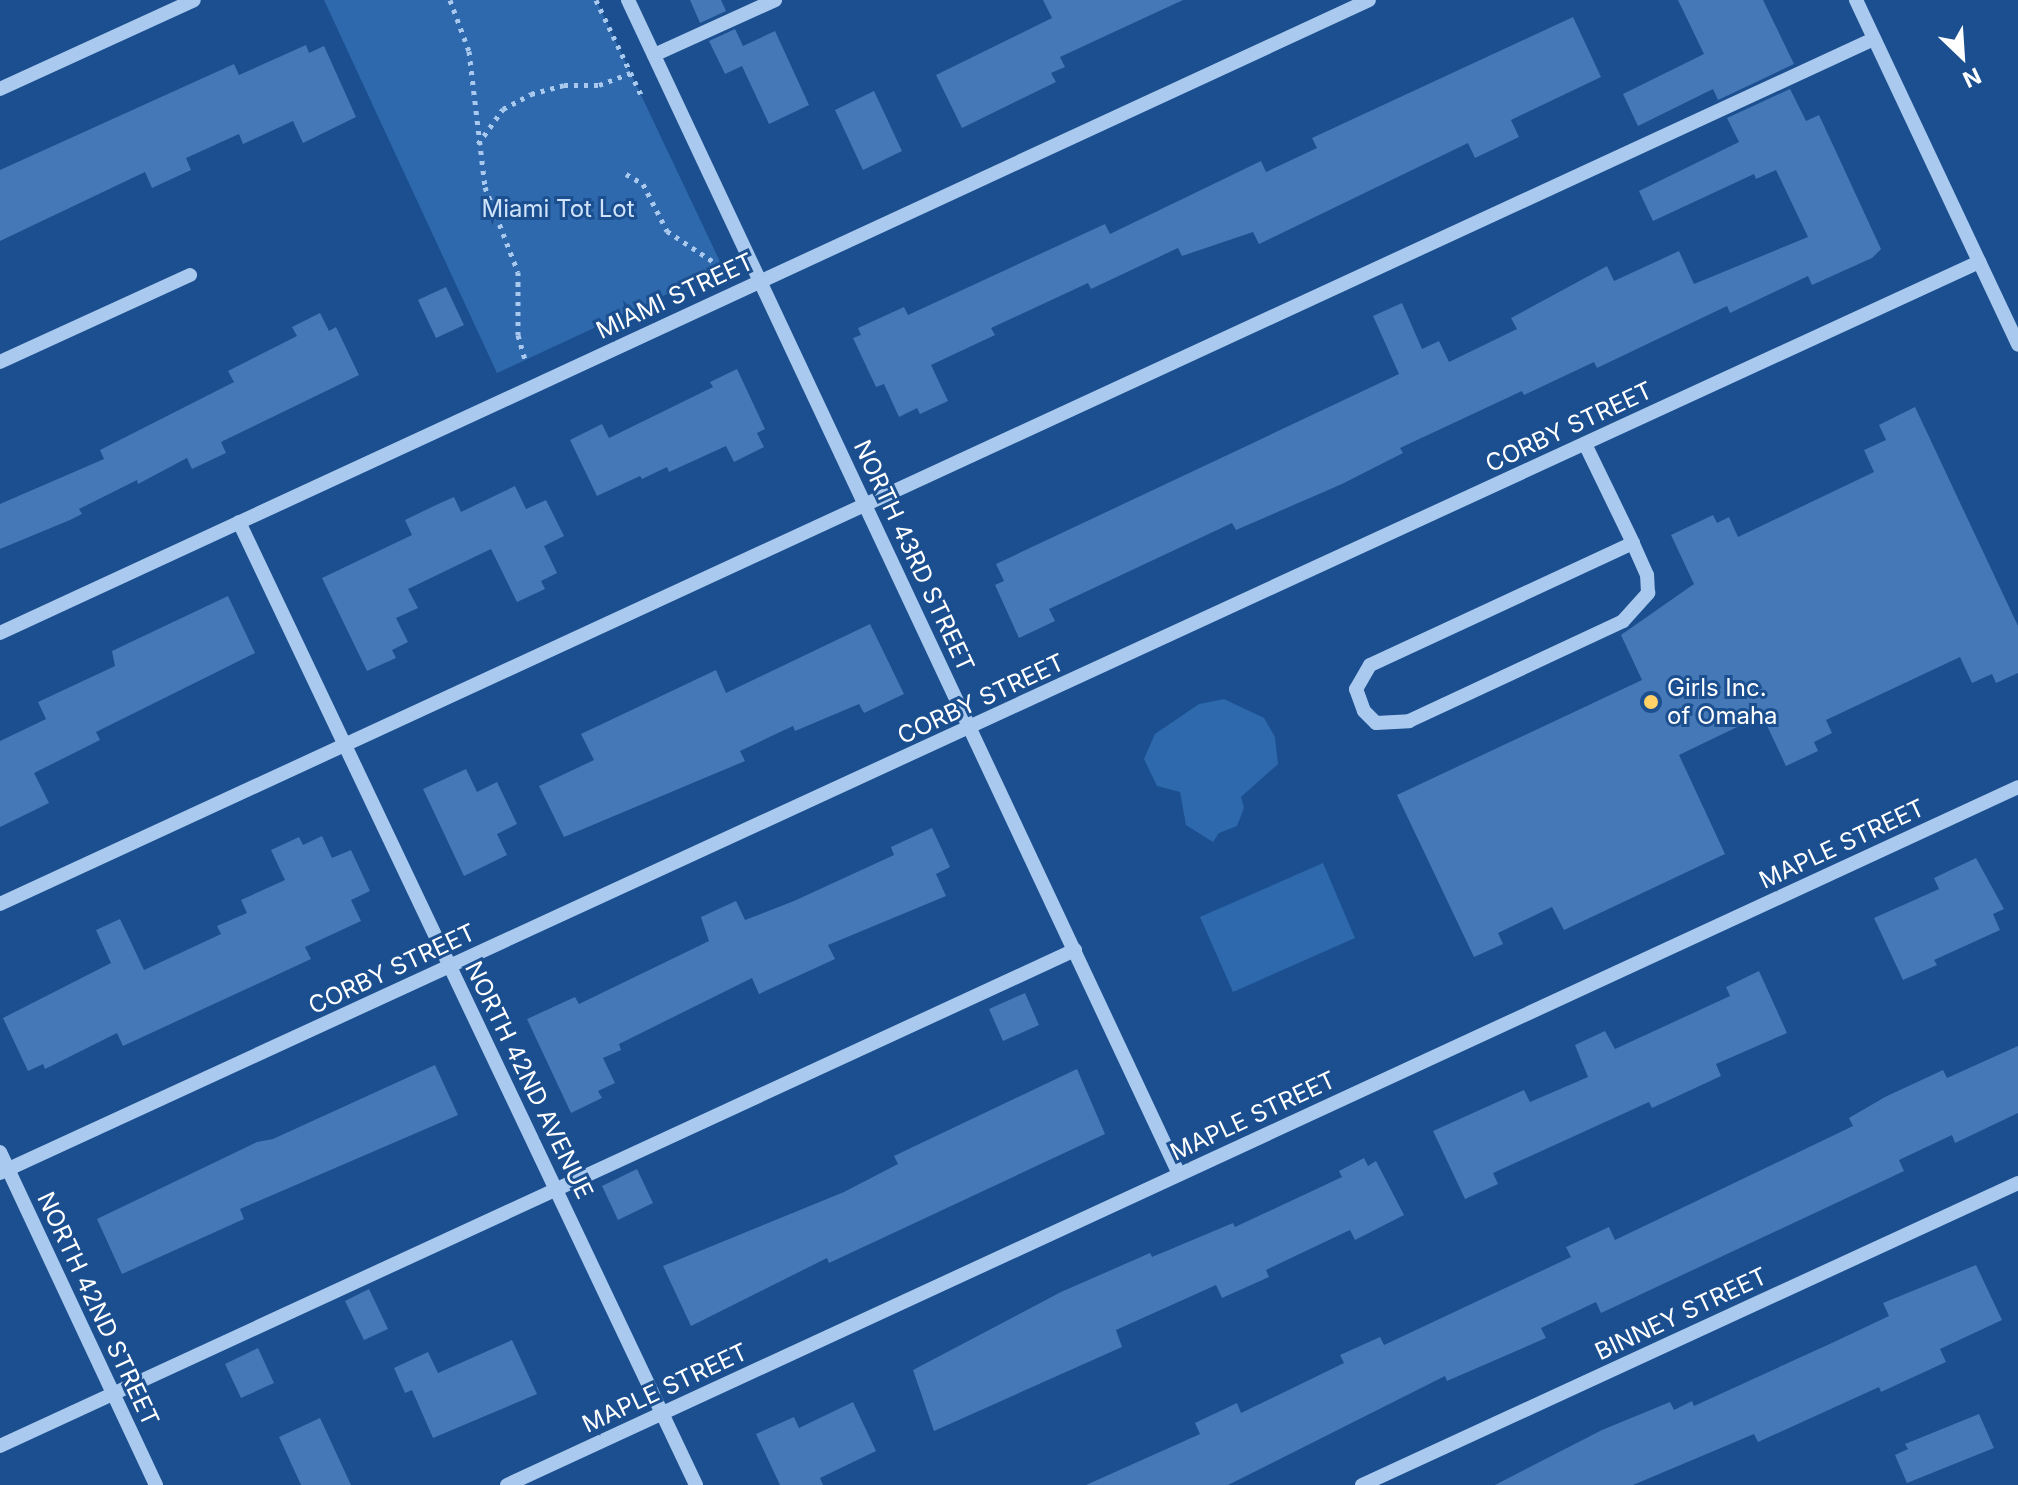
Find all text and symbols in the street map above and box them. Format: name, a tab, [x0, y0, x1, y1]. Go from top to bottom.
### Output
north arrow	[1922, 16, 2002, 96]
text: N	[1959, 62, 1985, 93]
park label: Miami Tot Lot	[482, 195, 634, 223]
street label: MIAMI STREET	[592, 247, 758, 345]
street label: CORBY STREET	[1481, 376, 1657, 478]
street label: NORTH 43RD STREET	[848, 436, 980, 676]
street label: CORBY STREET	[893, 648, 1069, 750]
place label: Girls Inc. of Omaha	[1667, 674, 1778, 730]
marker: Girls Inc. of Omaha	[1642, 693, 1660, 711]
street label: MAPLE STREET	[1755, 793, 1929, 895]
street label: CORBY STREET	[304, 918, 480, 1020]
street label: NORTH 42ND AVENUE	[459, 957, 599, 1203]
street label: MAPLE STREET	[1166, 1065, 1340, 1167]
street label: NORTH 42ND STREET	[31, 1187, 165, 1431]
street label: BINNEY STREET	[1590, 1262, 1772, 1366]
street label: MAPLE STREET	[578, 1337, 752, 1439]

